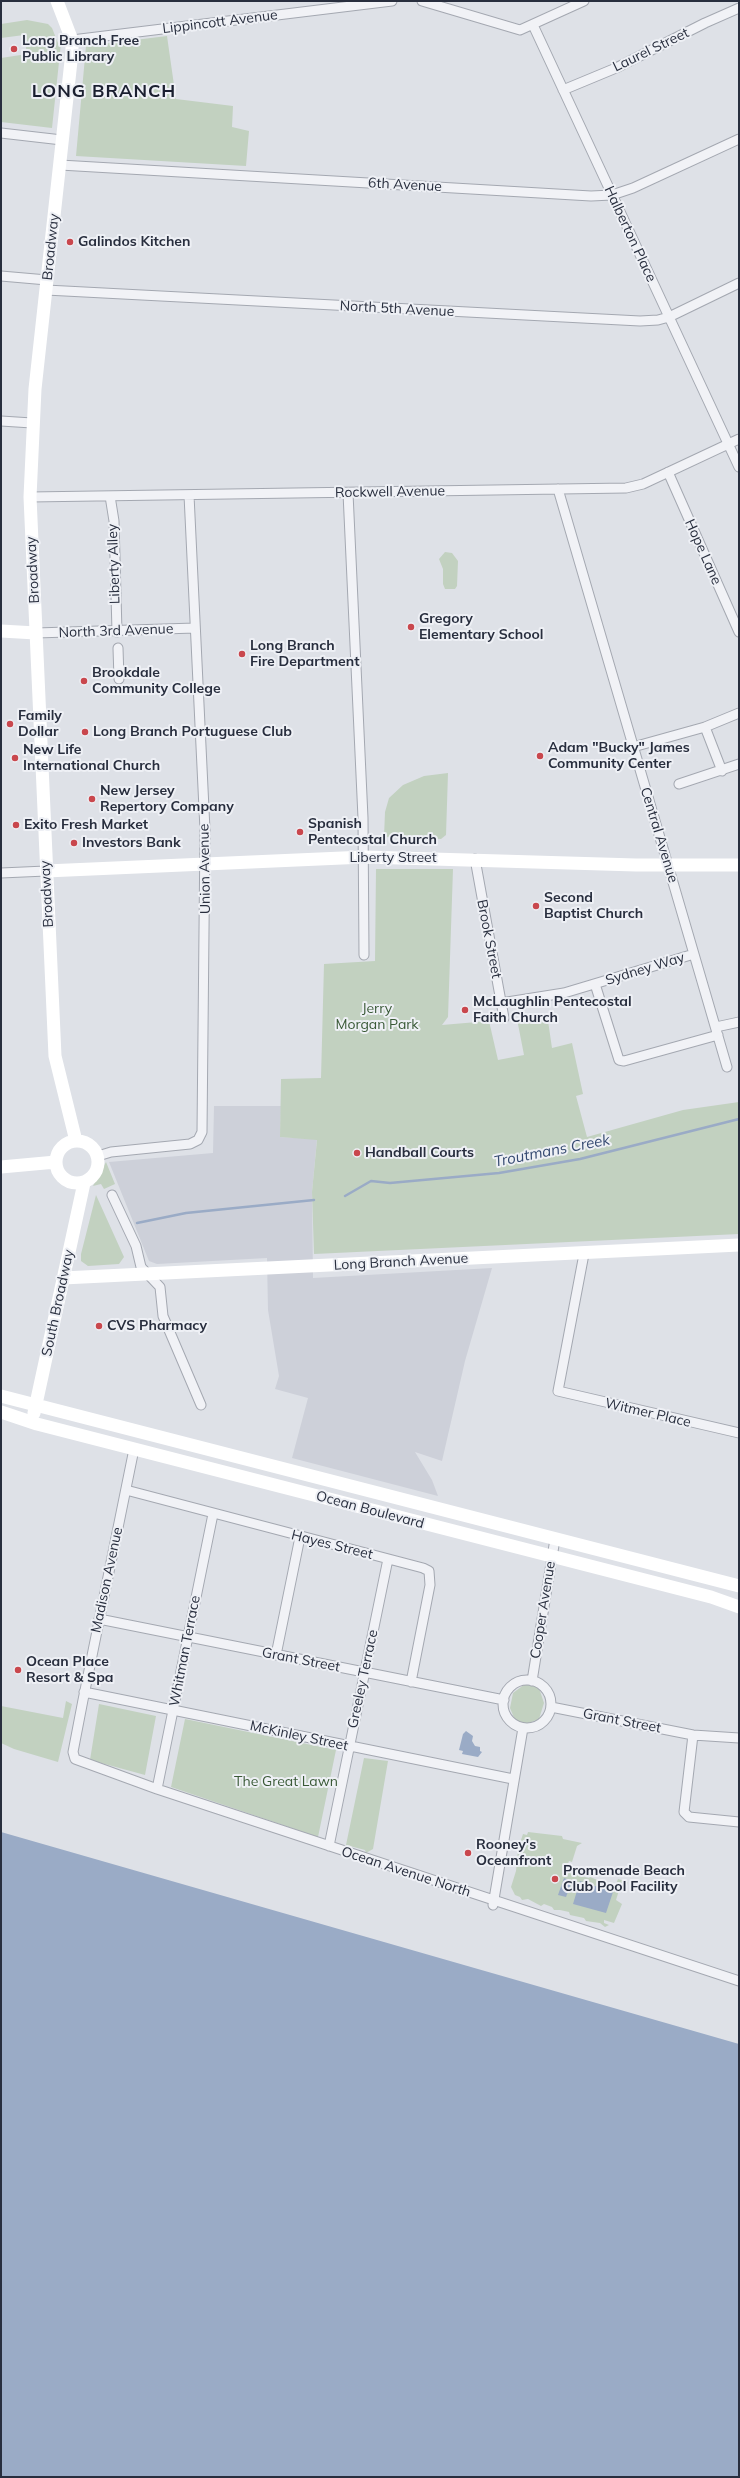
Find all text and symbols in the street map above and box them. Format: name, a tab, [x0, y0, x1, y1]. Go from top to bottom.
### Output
street label: Lippincott Avenue	[161, 7, 279, 37]
street label: Laurel Street	[610, 24, 692, 76]
place label: Long Branch Free Public Library	[22, 33, 139, 66]
marker: Long Branch Free Public Library	[9, 44, 19, 54]
district label: LONG BRANCH	[32, 81, 176, 103]
street label: 6th Avenue	[368, 175, 442, 195]
street label: Halberton Place	[600, 183, 660, 285]
street label: Broadway	[39, 213, 63, 281]
place label: Galindos Kitchen	[78, 234, 190, 250]
marker: Galindos Kitchen	[65, 237, 75, 247]
street label: North 5th Avenue	[339, 298, 455, 320]
street label: Rockwell Avenue	[335, 483, 445, 501]
street label: Hope Lane	[681, 517, 725, 587]
street label: Liberty Alley	[104, 524, 124, 604]
street label: Broadway	[23, 536, 43, 604]
place label: Gregory Elementary School	[419, 611, 543, 644]
street label: North 3rd Avenue	[58, 621, 174, 641]
marker: Gregory Elementary School	[406, 622, 416, 632]
place label: Long Branch Fire Department	[250, 638, 359, 670]
marker: Long Branch Fire Department	[237, 649, 247, 659]
place label: Brookdale Community College	[92, 665, 221, 698]
marker: Brookdale Community College	[79, 676, 89, 686]
place label: Family Dollar	[18, 708, 62, 740]
marker: Family Dollar	[5, 719, 15, 729]
place label: Long Branch Portuguese Club	[93, 724, 292, 740]
marker: Long Branch Portuguese Club	[80, 727, 90, 737]
place label: Adam "Bucky" James Community Center	[548, 740, 690, 772]
place label: New Life International Church	[23, 742, 160, 774]
marker: Adam "Bucky" James Community Center	[535, 751, 545, 761]
marker: New Life International Church	[10, 753, 20, 763]
place label: New Jersey Repertory Company	[100, 783, 234, 816]
street label: Central Avenue	[636, 785, 682, 885]
marker: New Jersey Repertory Company	[87, 794, 97, 804]
place label: Spanish Pentecostal Church	[308, 816, 437, 848]
place label: Exito Fresh Market	[24, 817, 148, 833]
marker: Exito Fresh Market	[11, 820, 21, 830]
street label: Union Avenue	[196, 824, 214, 914]
marker: Spanish Pentecostal Church	[295, 827, 305, 837]
place label: Investors Bank	[82, 835, 181, 851]
marker: Investors Bank	[69, 838, 79, 848]
street label: Liberty Street	[349, 850, 437, 866]
street label: Broadway	[37, 860, 57, 928]
place label: Second Baptist Church	[544, 890, 643, 922]
street label: Brook Street	[473, 898, 505, 980]
marker: Second Baptist Church	[531, 901, 541, 911]
street label: Sydney Way	[603, 949, 687, 989]
place label: McLaughlin Pentecostal Faith Church	[473, 994, 632, 1026]
park label: Jerry Morgan Park	[335, 1001, 419, 1034]
marker: McLaughlin Pentecostal Faith Church	[460, 1005, 470, 1015]
water label: Troutmans Creek	[493, 1131, 611, 1171]
place label: Handball Courts	[365, 1145, 474, 1161]
marker: Handball Courts	[352, 1148, 362, 1158]
street label: South Broadway	[38, 1248, 78, 1358]
street label: Long Branch Avenue	[333, 1250, 469, 1274]
place label: CVS Pharmacy	[107, 1318, 207, 1334]
marker: CVS Pharmacy	[94, 1321, 104, 1331]
street label: Witmer Place	[603, 1395, 693, 1431]
street label: Ocean Boulevard	[314, 1488, 426, 1532]
street label: Madison Avenue	[88, 1526, 126, 1634]
street label: Hayes Street	[290, 1527, 374, 1563]
street label: Cooper Avenue	[527, 1560, 559, 1660]
street label: Whitman Terrace	[166, 1594, 204, 1708]
street label: Greeley Terrace	[344, 1628, 382, 1730]
street label: Grant Street	[261, 1644, 341, 1676]
place label: Ocean Place Resort & Spa	[26, 1654, 114, 1686]
marker: Ocean Place Resort & Spa	[13, 1665, 23, 1675]
street label: Grant Street	[582, 1705, 662, 1737]
street label: McKinley Street	[248, 1717, 350, 1755]
park label: The Great Lawn	[234, 1774, 338, 1790]
place label: Rooney's Oceanfront	[476, 1837, 551, 1870]
street label: Ocean Avenue North	[339, 1843, 473, 1901]
marker: Rooney's Oceanfront	[463, 1848, 473, 1858]
place label: Promenade Beach Club Pool Facility	[563, 1863, 685, 1896]
marker: Promenade Beach Club Pool Facility	[550, 1874, 560, 1884]

